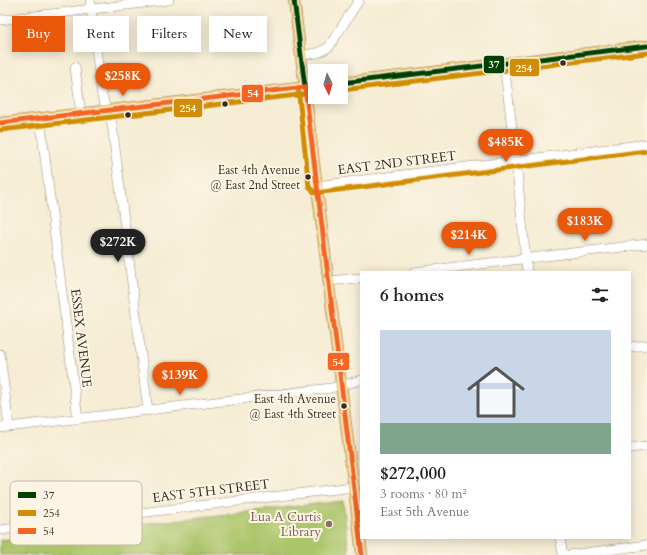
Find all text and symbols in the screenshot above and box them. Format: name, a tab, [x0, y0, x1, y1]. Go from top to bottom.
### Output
chip: Buy	[12, 16, 65, 52]
chip: Rent	[73, 16, 129, 52]
chip: Filters	[137, 16, 201, 52]
chip: New	[209, 16, 267, 52]
line badge: 37	[483, 55, 505, 74]
text: 37	[488, 57, 500, 72]
line badge: 254	[509, 58, 540, 77]
unlabelled marker	[558, 58, 568, 68]
text: 254	[516, 61, 533, 76]
pin: $258K	[95, 63, 151, 97]
north arrow	[308, 64, 348, 104]
map controls	[308, 64, 348, 104]
text: $258K	[104, 67, 142, 85]
line badge: 54	[241, 84, 264, 103]
text: 54	[247, 86, 259, 101]
line badge: 254	[173, 98, 203, 118]
unlabelled marker	[220, 99, 230, 109]
text: 254	[180, 101, 197, 116]
unlabelled marker	[123, 110, 133, 120]
pin: $485K	[478, 129, 534, 163]
text: $485K	[487, 133, 525, 151]
street label: EAST 2ND STREET	[337, 147, 458, 179]
place label: East 4th Avenue @ East 2nd Street	[210, 162, 300, 193]
marker: East 4th Avenue @ East 2nd Street	[303, 172, 313, 182]
pin: $183K	[557, 208, 613, 242]
text: $183K	[566, 212, 604, 230]
pin: $214K	[441, 222, 497, 256]
text: $214K	[450, 226, 488, 244]
pin: $272K	[90, 229, 146, 263]
text: $272K	[99, 233, 137, 251]
text: 6 homes	[380, 284, 444, 307]
icon: filters	[589, 284, 611, 306]
street label: ESSEX AVENUE	[66, 288, 96, 388]
line badge: 54	[327, 352, 350, 371]
text: 54	[332, 355, 344, 370]
icon: home	[460, 356, 532, 428]
pin: $139K	[152, 362, 208, 396]
text: $139K	[161, 366, 199, 384]
place label: East 4th Avenue @ East 4th Street	[249, 391, 336, 422]
marker: East 4th Avenue @ East 4th Street	[339, 401, 349, 411]
text: $272,000	[380, 462, 446, 485]
street label: EAST 5TH STREET	[151, 475, 271, 507]
legend	[10, 481, 142, 545]
text: 3 rooms · 80 m²	[380, 485, 467, 503]
text: 37	[43, 488, 55, 503]
text: East 5th Avenue	[380, 503, 469, 521]
text: 254	[43, 506, 60, 521]
place label: Lua A Curtis Library	[250, 508, 321, 541]
marker: Lua A Curtis Library	[324, 519, 334, 529]
text: 54	[43, 524, 55, 539]

